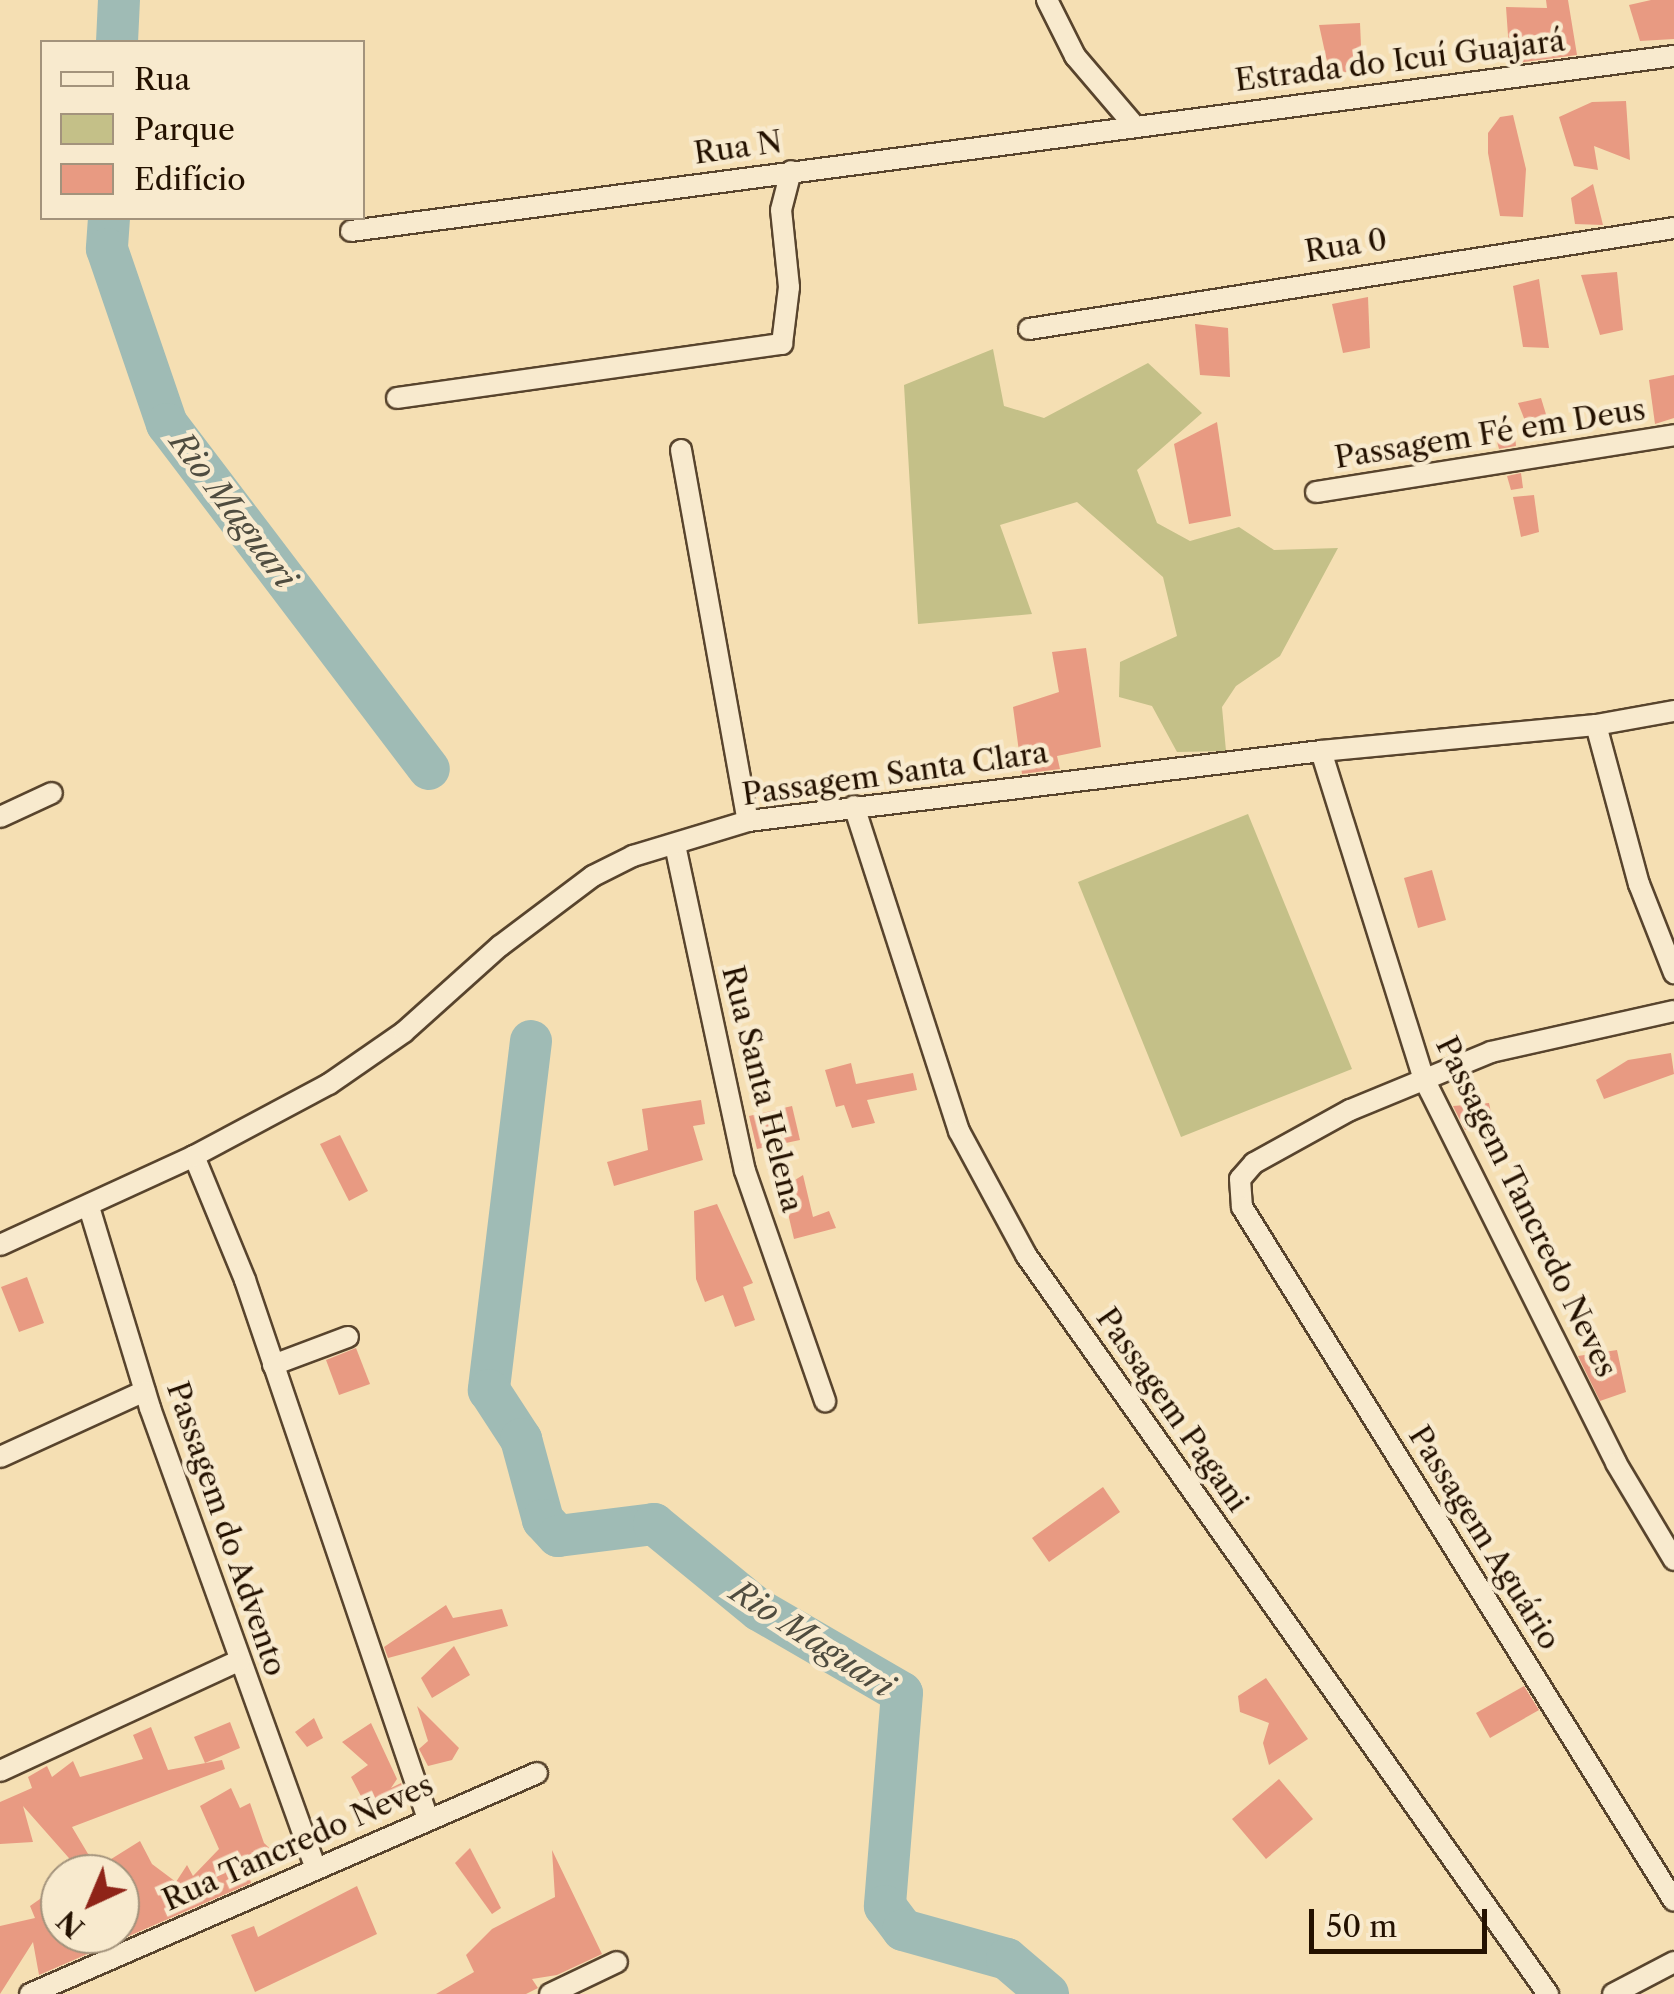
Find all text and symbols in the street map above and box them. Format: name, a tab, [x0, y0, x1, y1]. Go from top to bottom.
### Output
street label: Estrada do Icuí Guajará	[1233, 23, 1567, 99]
legend	[40, 40, 365, 220]
text: Rua	[134, 61, 190, 98]
text: Parque	[134, 111, 235, 148]
street label: Rua N	[691, 124, 785, 172]
text: Edifício	[134, 161, 246, 198]
street label: Rua 0	[1302, 222, 1390, 270]
street label: Passagem Fé em Deus	[1332, 392, 1648, 476]
water label: Rio Maguari	[162, 424, 304, 596]
street label: Passagem Santa Clara	[740, 735, 1050, 813]
street label: Rua Santa Helena	[714, 962, 810, 1216]
street label: Passagem Tancredo Neves	[1428, 1031, 1624, 1383]
street label: Passagem Pagani	[1088, 1301, 1256, 1519]
street label: Passagem do Advento	[159, 1377, 293, 1681]
street label: Passagem Aguário	[1400, 1419, 1568, 1657]
water label: Rio Maguari	[723, 1572, 901, 1706]
street label: Rua Tancredo Neves	[157, 1767, 439, 1919]
north arrow	[40, 1854, 140, 1954]
scale bar	[1314, 1889, 1492, 1951]
text: N	[50, 1903, 91, 1945]
text: 50 m	[1326, 1908, 1397, 1945]

